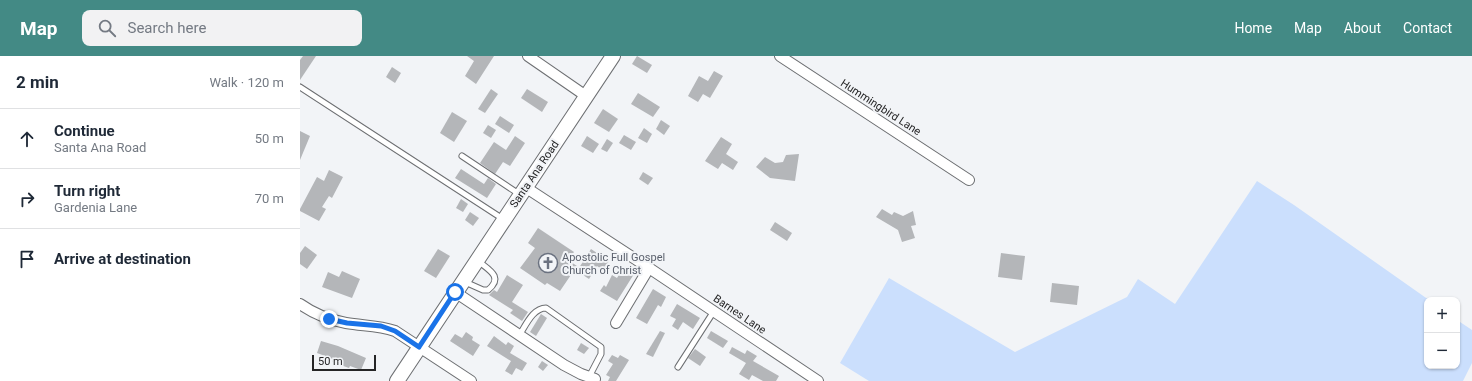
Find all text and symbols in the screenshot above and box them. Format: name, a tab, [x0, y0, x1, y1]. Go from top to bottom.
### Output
search box	[82, 10, 362, 46]
text: Map	[20, 17, 58, 40]
icon: search	[96, 17, 118, 39]
text: Search here	[128, 19, 206, 37]
text: Home	[1234, 20, 1272, 36]
text: Map	[1294, 20, 1322, 36]
text: About	[1344, 20, 1381, 36]
text: Contact	[1403, 20, 1452, 36]
text: 2 min	[16, 72, 59, 92]
text: Walk · 120 m	[209, 75, 284, 90]
street label: Hummingbird Lane	[838, 77, 924, 138]
text: Continue	[54, 122, 115, 140]
icon: ahead	[16, 128, 38, 150]
text: 50 m	[255, 131, 284, 146]
street label: Santa Ana Road	[507, 138, 562, 210]
text: Santa Ana Road	[54, 140, 146, 155]
text: Turn right	[54, 182, 120, 200]
icon: right	[16, 188, 38, 210]
text: 70 m	[255, 191, 284, 206]
text: Gardenia Lane	[54, 200, 137, 215]
icon: arrive	[16, 248, 38, 270]
text: Arrive at destination	[54, 250, 191, 268]
place label: Apostolic Full Gospel Church of Christ	[562, 251, 665, 277]
church icon: Apostolic Full Gospel Church of Christ	[537, 252, 559, 274]
route start	[446, 283, 464, 301]
street label: Barnes Lane	[711, 292, 769, 337]
map controls	[1424, 297, 1460, 369]
button: +	[1424, 297, 1460, 333]
route end	[320, 310, 338, 328]
button: −	[1424, 333, 1460, 369]
scale bar	[312, 353, 376, 372]
text: 50 m	[318, 355, 343, 368]

